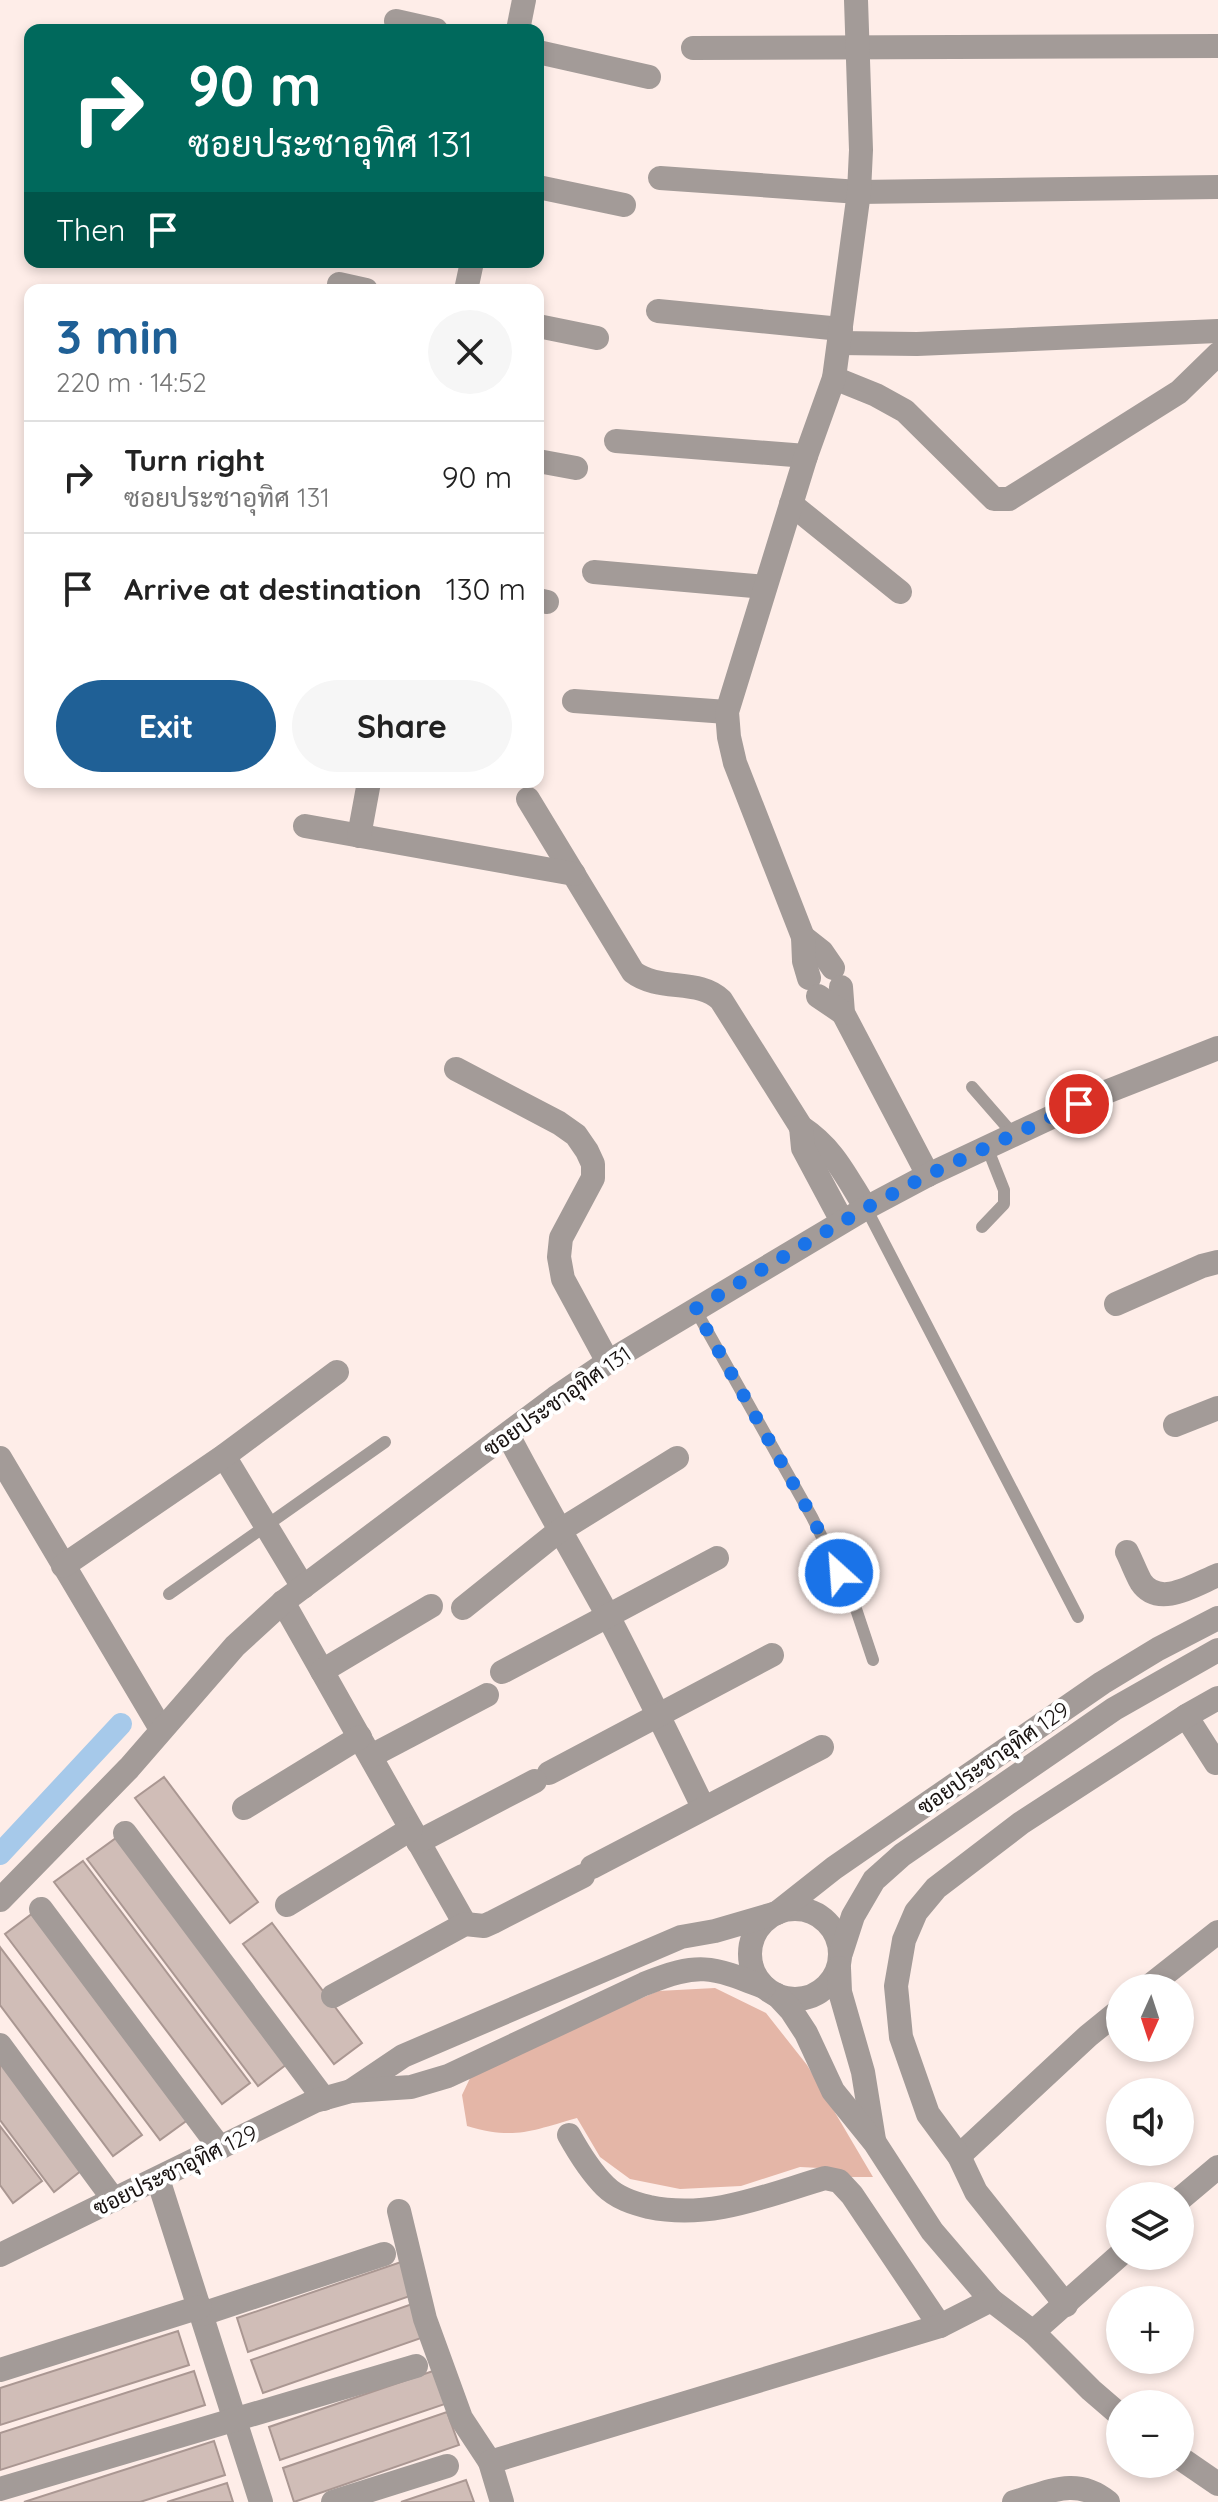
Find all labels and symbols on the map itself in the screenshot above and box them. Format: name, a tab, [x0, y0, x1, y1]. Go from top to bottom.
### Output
pin	[1045, 1070, 1113, 1138]
street label: ซอยประชาอุทิศ 131	[478, 1340, 638, 1464]
position arrow	[797, 1531, 881, 1615]
street label: ซอยประชาอุทิศ 129	[912, 1695, 1076, 1822]
north arrow	[1106, 1974, 1194, 2062]
street label: ซอยประชาอุทิศ 129	[88, 2118, 262, 2224]

